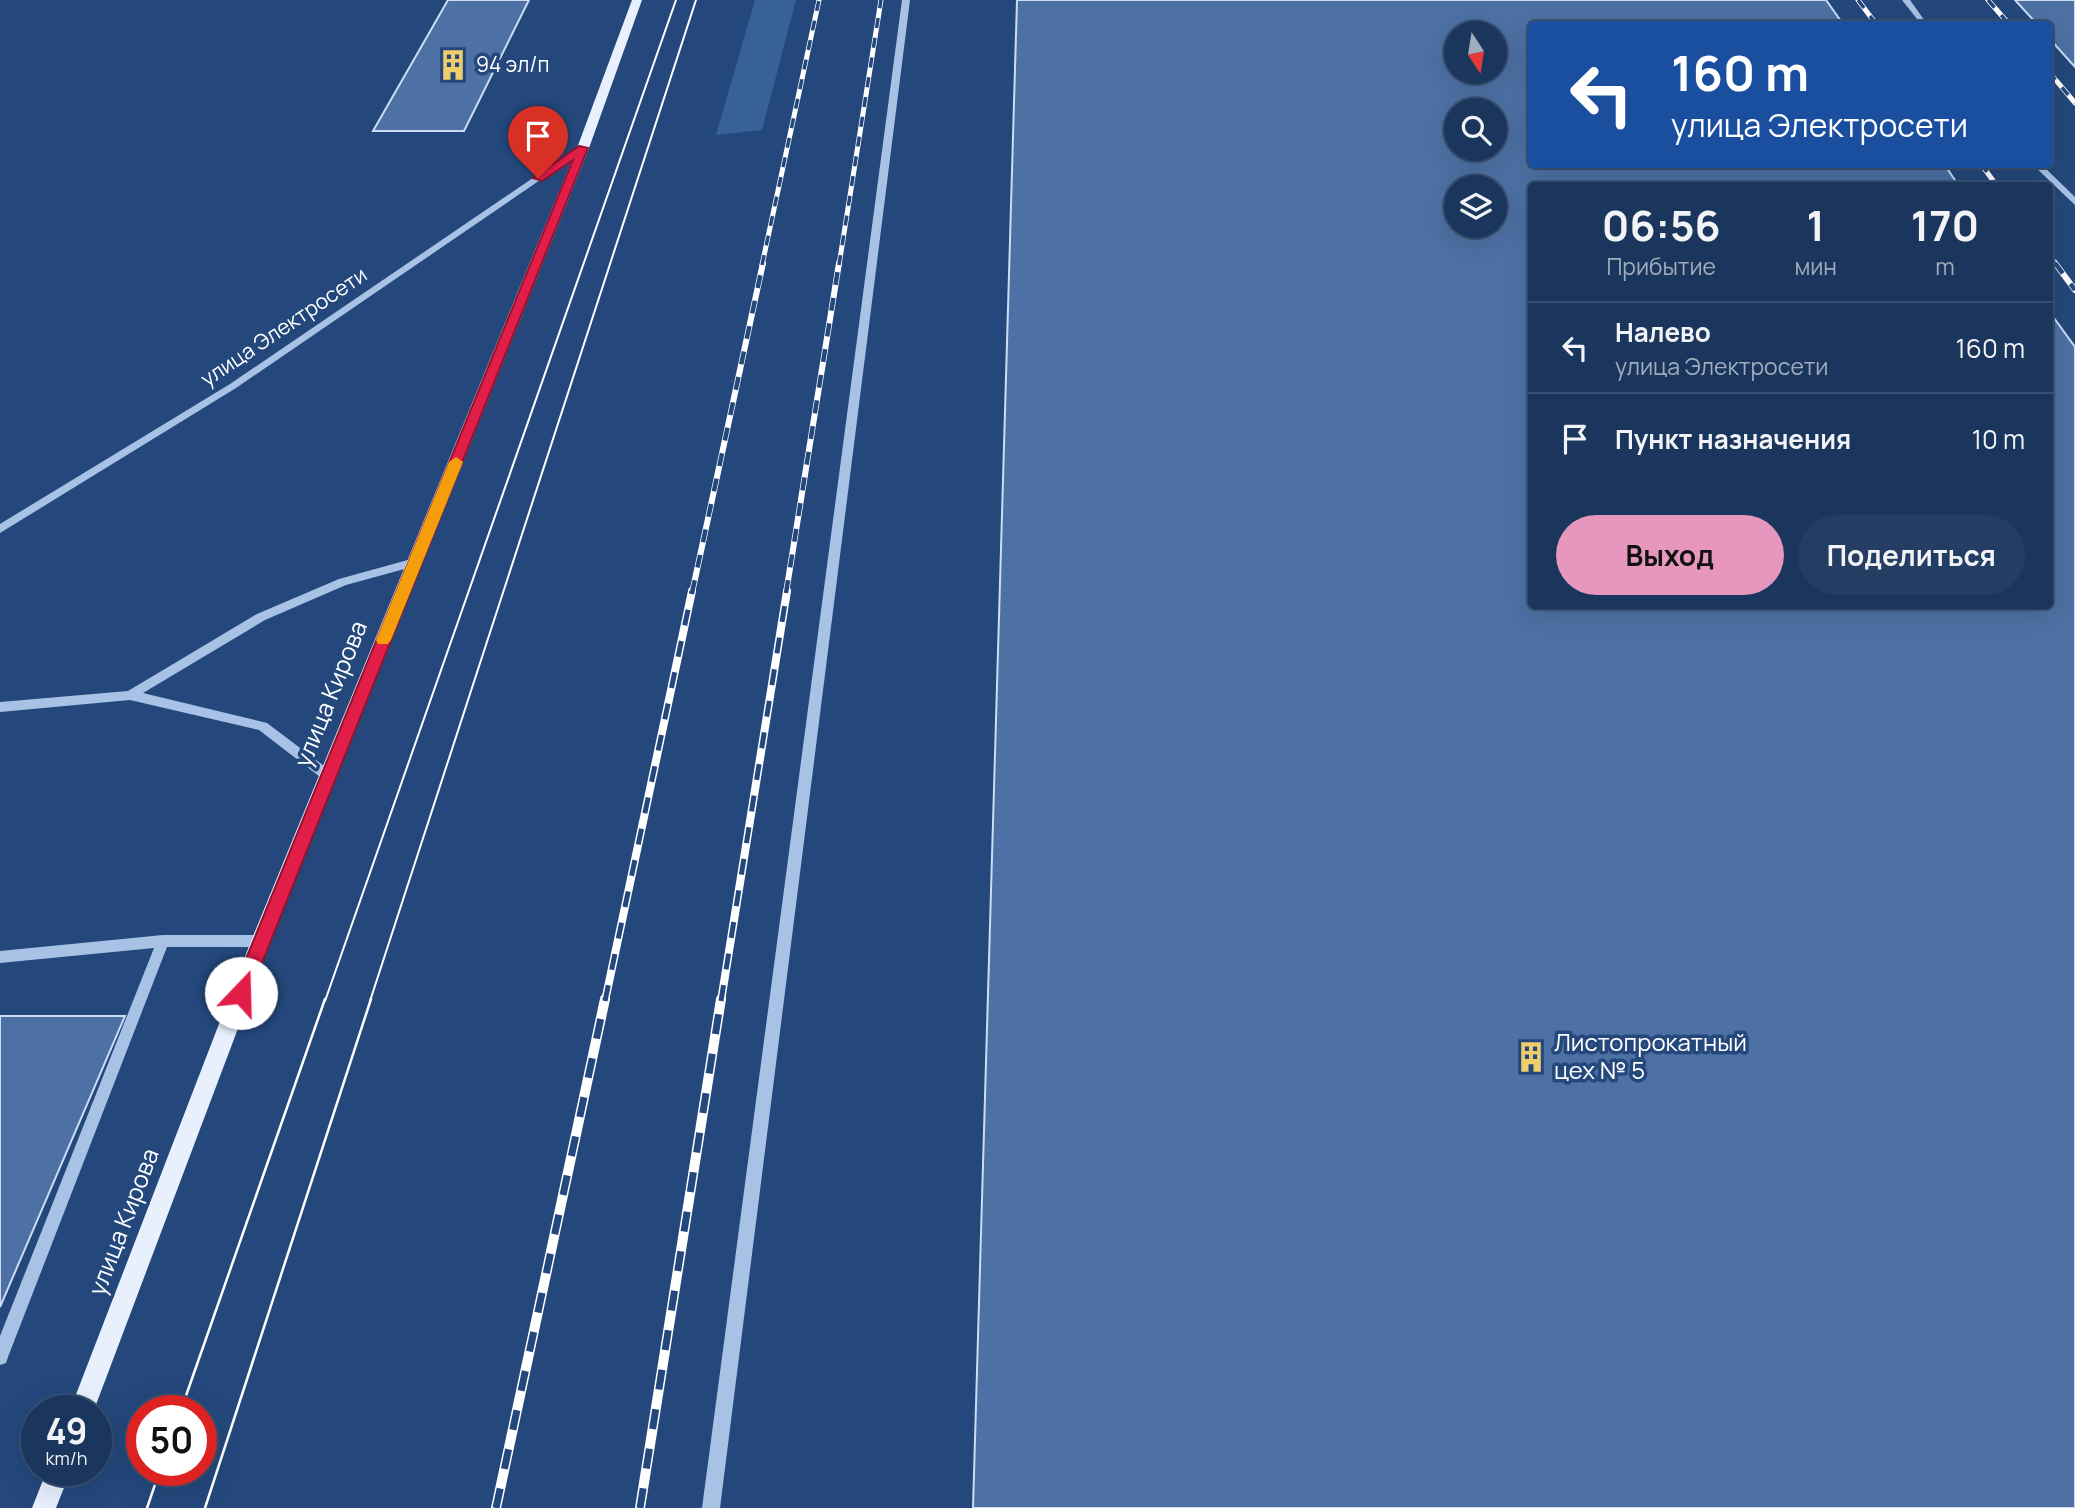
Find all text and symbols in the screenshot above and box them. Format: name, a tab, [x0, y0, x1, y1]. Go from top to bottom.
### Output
north arrow	[1444, 21, 1507, 84]
map controls	[1444, 21, 1507, 238]
text: 160 m	[1671, 39, 1809, 106]
building icon: 94 эл/п	[436, 48, 470, 82]
icon: left	[1556, 49, 1647, 140]
place label: 94 эл/п	[476, 50, 549, 78]
button: search	[1444, 98, 1507, 161]
text: улица Электросети	[1671, 103, 1968, 147]
pin	[508, 106, 568, 178]
icon: arrive	[519, 117, 557, 155]
button: layers	[1444, 175, 1507, 238]
text: 06:56	[1602, 196, 1721, 254]
text: 1	[1806, 196, 1825, 254]
text: 170	[1911, 196, 1979, 254]
text: Прибытие	[1606, 250, 1716, 282]
text: мин	[1794, 250, 1837, 282]
text: m	[1935, 250, 1955, 282]
street label: улица Электросети	[195, 260, 372, 392]
text: Налево	[1615, 314, 1711, 350]
icon: left	[1556, 329, 1594, 367]
text: 160 m	[1956, 330, 2025, 366]
text: улица Электросети	[1615, 350, 1828, 382]
icon: arrive	[1556, 420, 1594, 458]
text: Пункт назначения	[1615, 421, 1851, 457]
text: 10 m	[1972, 421, 2025, 457]
button: Выход	[1556, 515, 1784, 595]
button: Поделиться	[1798, 515, 2025, 595]
street label: улица Кирова	[285, 615, 374, 772]
position arrow	[204, 956, 278, 1030]
place label: Листопрокатный цех № 5	[1554, 1025, 1747, 1086]
building icon: Листопрокатный цех № 5	[1514, 1040, 1548, 1074]
street label: улица Кирова	[79, 1143, 166, 1300]
speed limit sign: 50	[126, 1395, 217, 1486]
text: 49	[45, 1407, 88, 1455]
text: km/h	[46, 1446, 87, 1470]

